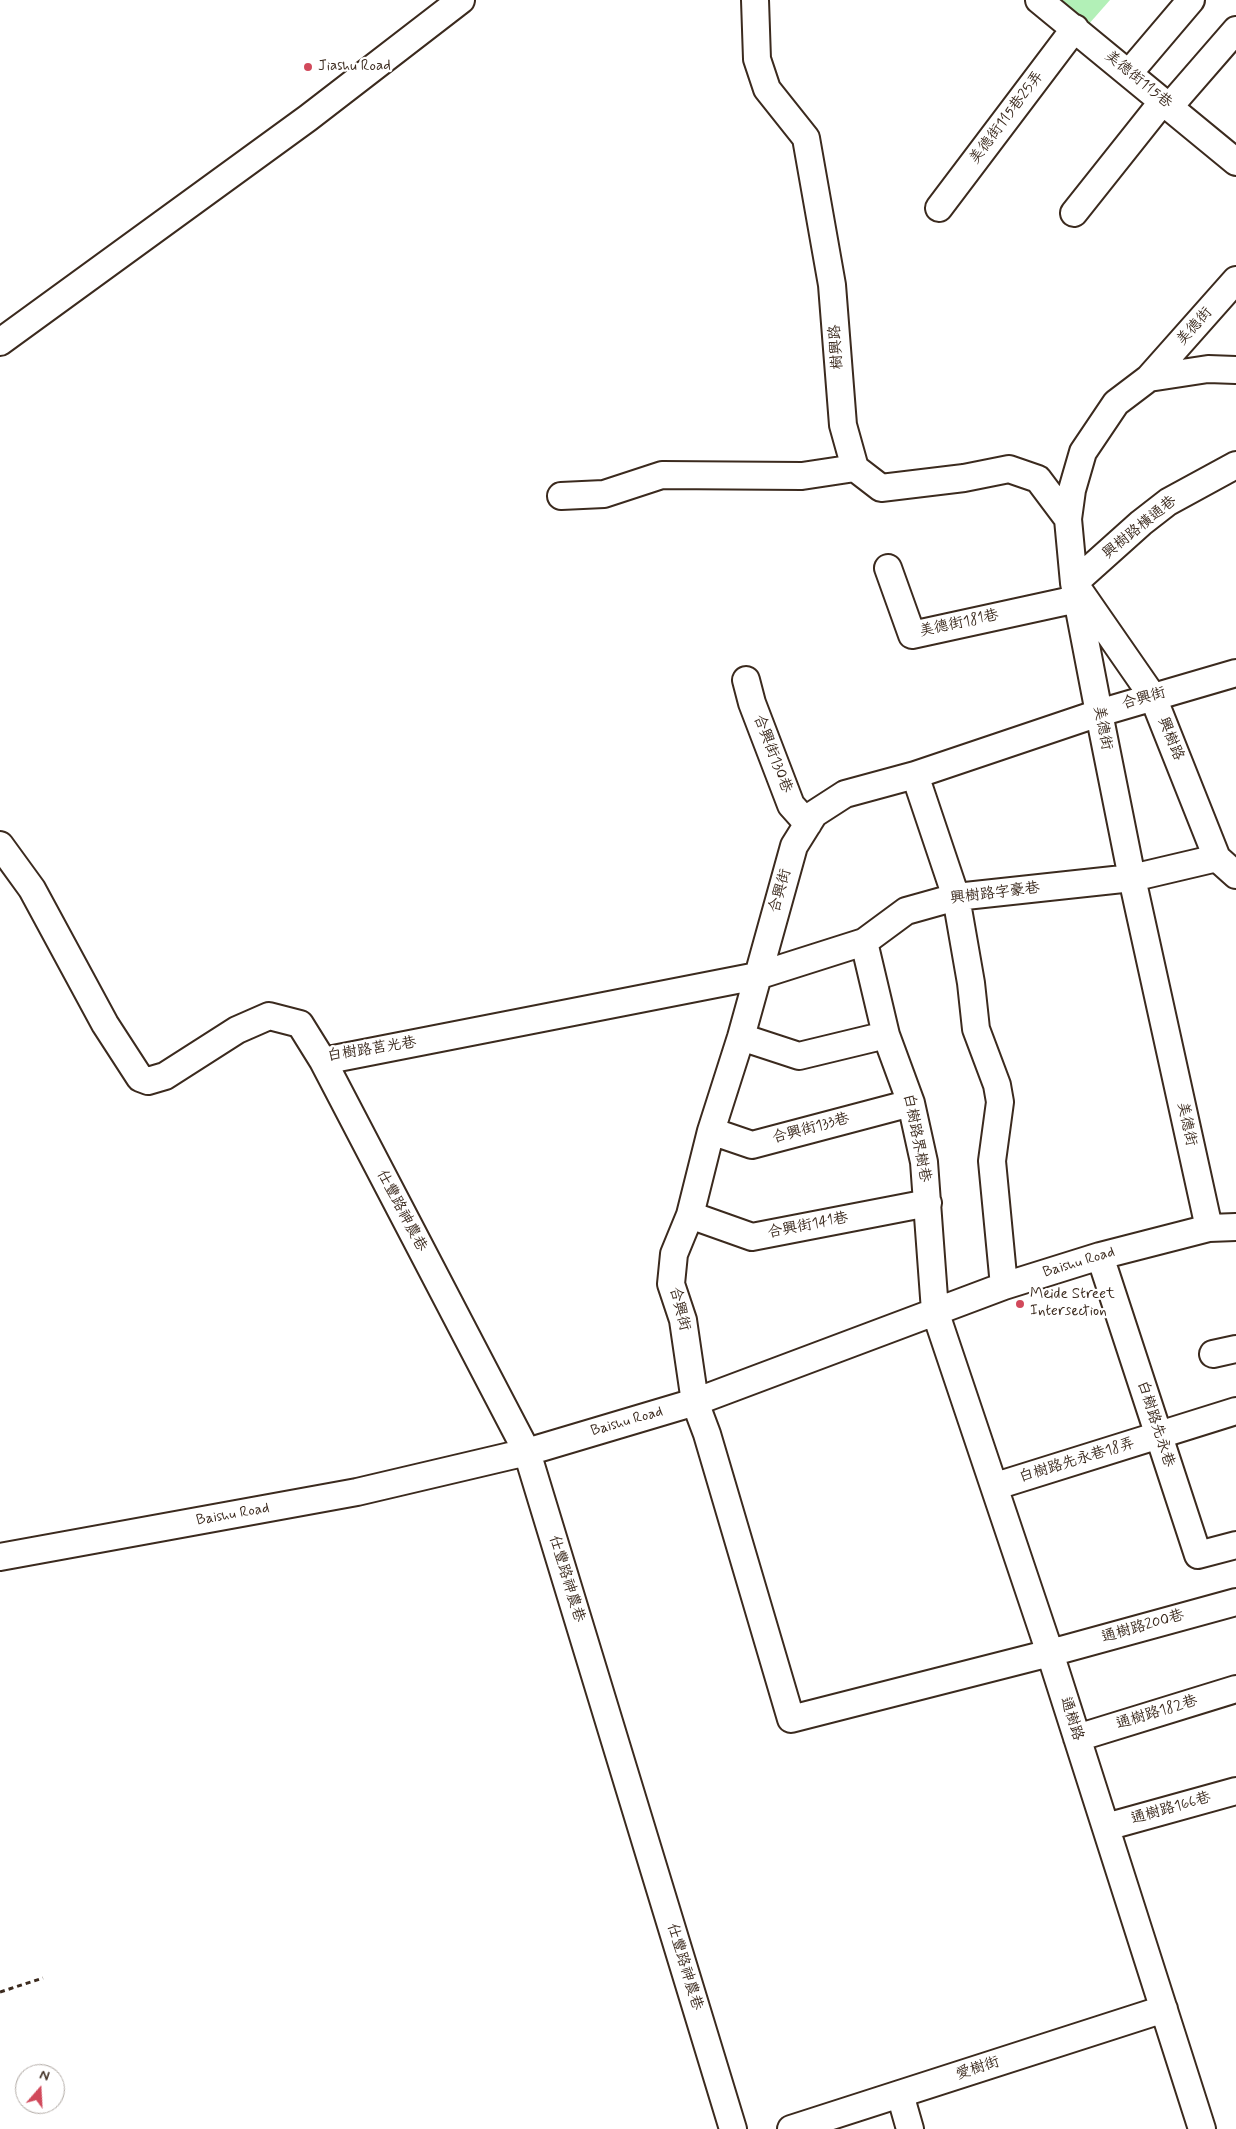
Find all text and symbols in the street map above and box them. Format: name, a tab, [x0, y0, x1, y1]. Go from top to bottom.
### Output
street label: 美德街115巷	[1101, 47, 1175, 113]
place label: Jiashu Road	[318, 58, 391, 76]
marker: Jiashu Road	[302, 61, 314, 73]
street label: 美德街115巷25弄	[966, 68, 1048, 168]
street label: 美德街	[1173, 304, 1217, 350]
street label: 樹興路	[826, 324, 848, 370]
street label: 興樹路橫通巷	[1099, 493, 1181, 563]
street label: 美德街181巷	[918, 607, 1000, 641]
street label: 合興街	[1120, 684, 1168, 714]
street label: 美德街	[1089, 704, 1115, 752]
street label: 合興街130巷	[749, 712, 795, 796]
street label: 興樹路	[1153, 715, 1187, 763]
street label: 合興街	[766, 867, 796, 915]
street label: 興樹路字豪巷	[949, 880, 1041, 908]
street label: 白樹路莒光巷	[326, 1034, 418, 1066]
street label: 白樹路界樹巷	[899, 1092, 933, 1184]
street label: 美德街	[1173, 1100, 1199, 1148]
street label: 合興街133巷	[770, 1110, 852, 1148]
street label: 仕豐路神農巷	[372, 1167, 430, 1255]
street label: 合興街141巷	[766, 1209, 850, 1243]
street label: Baishu Road	[1041, 1244, 1117, 1282]
street label: 合興街	[665, 1285, 693, 1333]
place label: Meide Street Intersection	[1030, 1286, 1115, 1321]
marker: Meide Street Intersection	[1014, 1298, 1026, 1310]
street label: 白樹路先永巷	[1133, 1378, 1177, 1470]
street label: Baishu Road	[589, 1403, 665, 1441]
street label: 白樹路先永巷18弄	[1017, 1435, 1137, 1487]
street label: Baishu Road	[195, 1500, 271, 1530]
street label: 仕豐路神農巷	[544, 1533, 588, 1625]
street label: 通樹路200巷	[1100, 1607, 1186, 1647]
street label: 通樹路182巷	[1114, 1692, 1200, 1734]
street label: 通樹路	[1055, 1695, 1087, 1743]
street label: 通樹路166巷	[1129, 1789, 1213, 1829]
street label: 仕豐路神農巷	[662, 1921, 706, 2013]
street label: 愛樹街	[954, 2053, 1002, 2085]
north arrow	[15, 2064, 65, 2114]
text: N	[37, 2066, 52, 2086]

